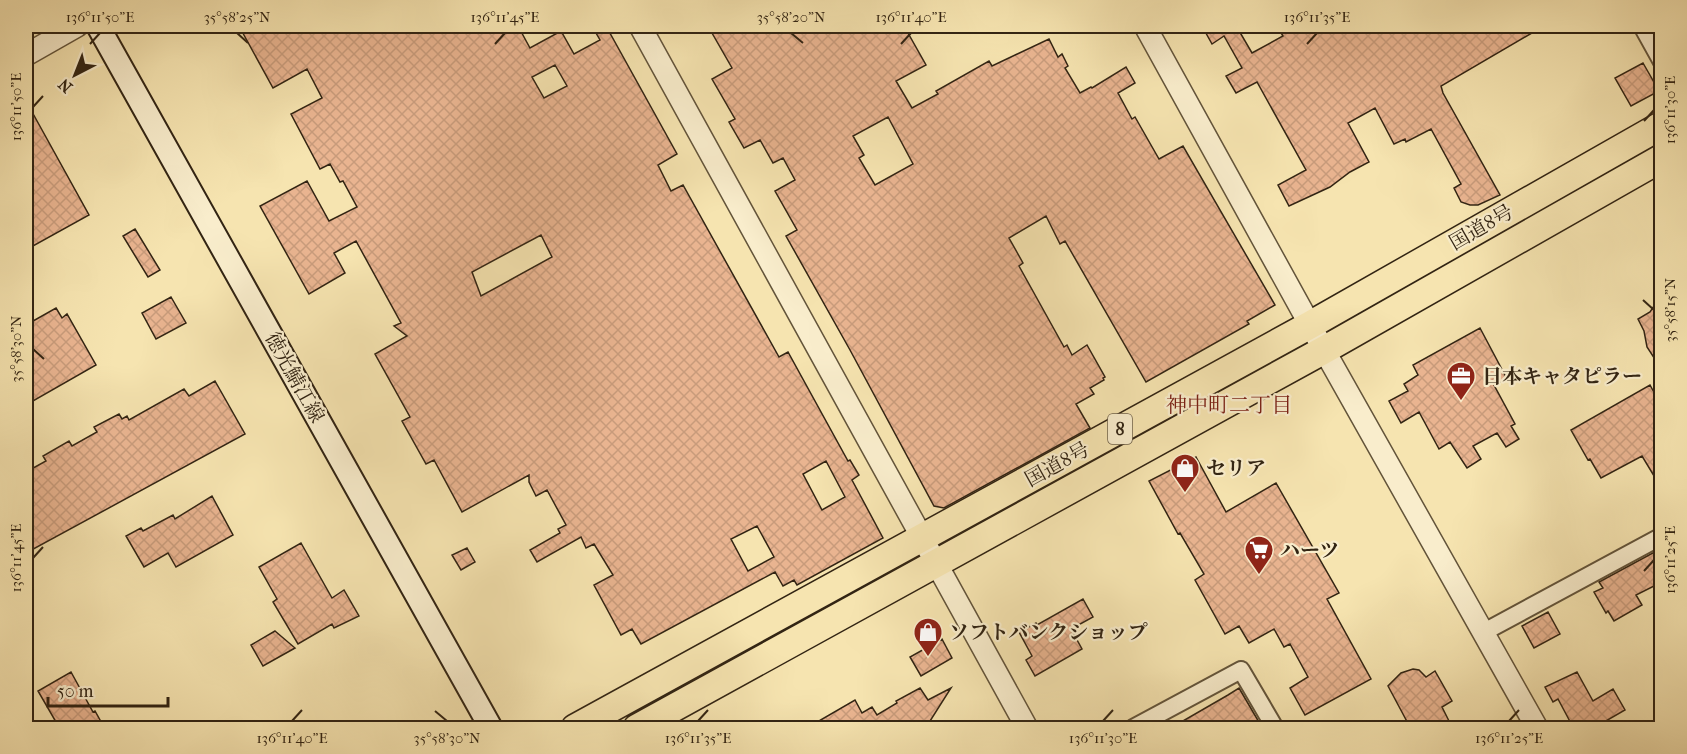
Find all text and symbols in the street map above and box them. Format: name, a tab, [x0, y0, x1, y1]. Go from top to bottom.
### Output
text: 136°11'50"E	[66, 8, 134, 26]
text: 35°58'25"N	[204, 8, 271, 26]
text: 136°11'45"E	[471, 8, 539, 26]
text: 35°58'20"N	[757, 8, 826, 26]
text: 136°11'40"E	[875, 8, 947, 26]
text: 136°11'35"E	[1284, 8, 1350, 26]
north arrow	[45, 45, 105, 105]
text: 136°11'50"E	[7, 73, 25, 141]
text: N	[54, 74, 76, 97]
text: 136°11'30"E	[1661, 76, 1679, 144]
street label: 国道8号	[1445, 200, 1517, 255]
text: 35°58'15"N	[1661, 277, 1679, 342]
text: 35°58'30"N	[7, 315, 25, 382]
street label: 徳光鯖江線	[260, 328, 329, 427]
office icon: 日本キャタピラー	[1445, 360, 1477, 402]
place label: 日本キャタピラー	[1482, 365, 1642, 388]
district label: 神中町二丁目	[1166, 393, 1292, 417]
road number: 8	[1108, 414, 1132, 444]
street label: 国道8号	[1021, 437, 1093, 491]
shop icon: セリア	[1169, 452, 1201, 494]
place label: セリア	[1206, 457, 1266, 480]
text: 136°11'45"E	[7, 524, 25, 592]
text: 136°11'25"E	[1661, 526, 1679, 594]
supermarket icon: ハーツ	[1243, 534, 1275, 576]
place label: ハーツ	[1280, 539, 1339, 562]
shop icon: ソフトバンクショップ	[912, 616, 944, 658]
place label: ソフトバンクショップ	[949, 621, 1148, 644]
scale bar	[48, 670, 168, 708]
text: 50 m	[57, 681, 94, 702]
text: 136°11'40"E	[256, 729, 328, 747]
text: 35°58'30"N	[414, 729, 481, 747]
text: 136°11'35"E	[665, 729, 731, 747]
text: 136°11'30"E	[1069, 729, 1137, 747]
text: 136°11'25"E	[1475, 729, 1543, 747]

